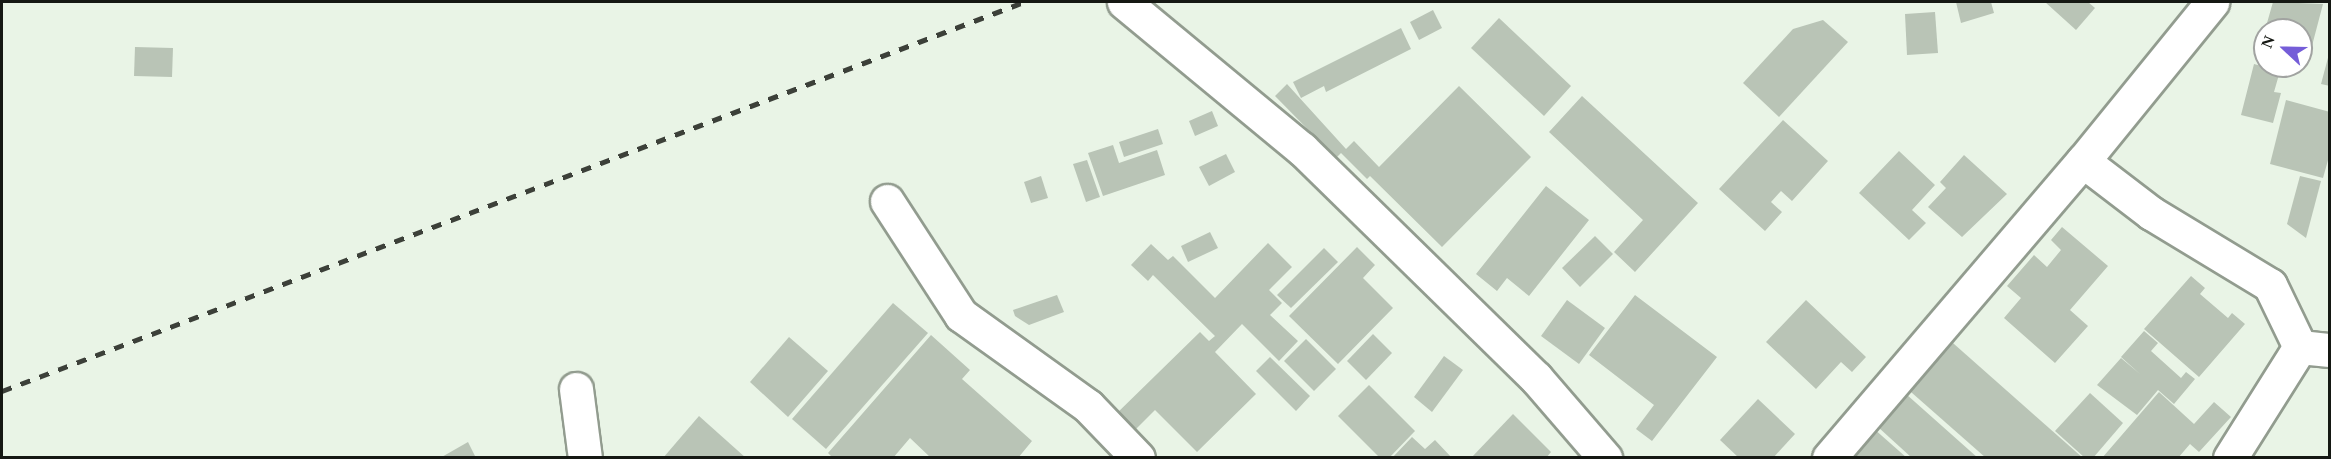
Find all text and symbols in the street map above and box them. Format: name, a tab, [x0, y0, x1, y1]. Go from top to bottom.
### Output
north arrow	[2253, 18, 2313, 78]
text: N	[2258, 33, 2278, 50]

